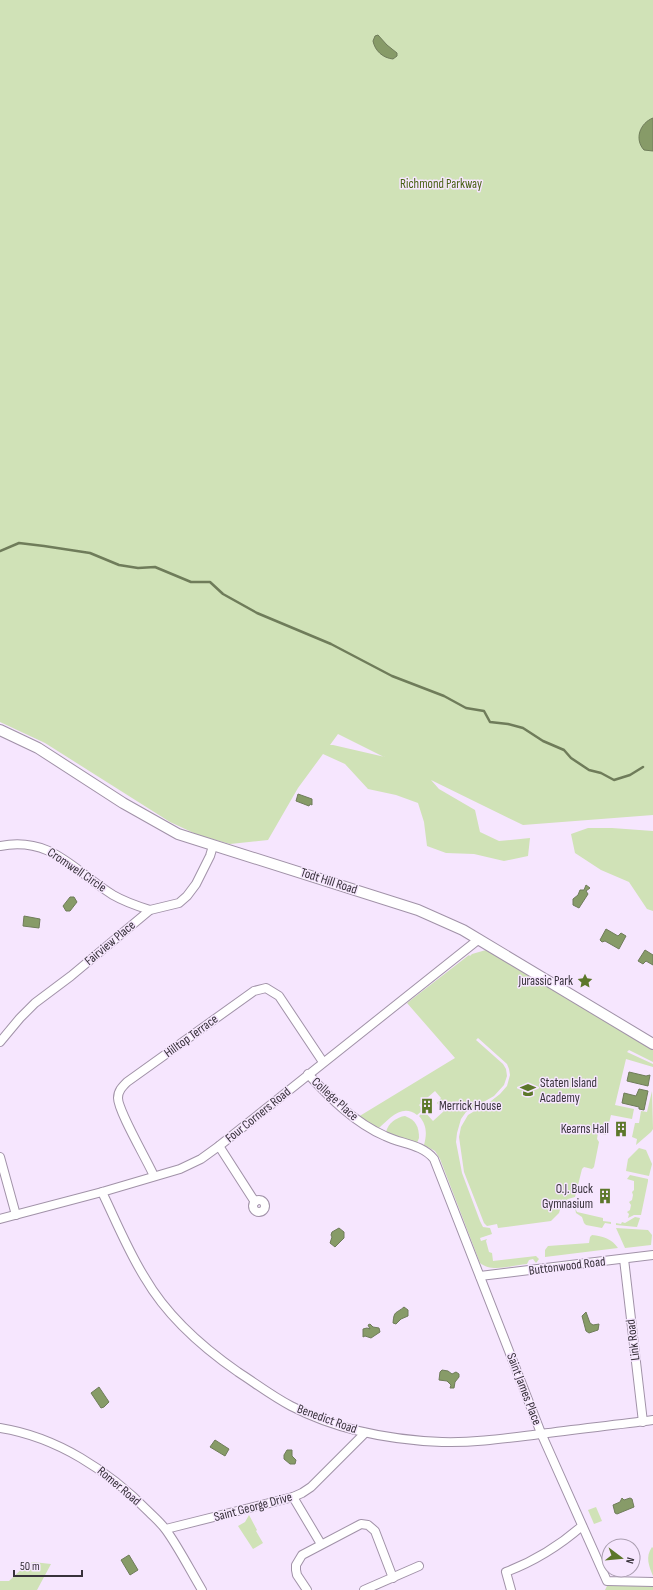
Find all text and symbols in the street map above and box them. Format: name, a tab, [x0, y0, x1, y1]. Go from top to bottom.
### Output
park label: Richmond Parkway	[400, 176, 482, 192]
street label: Cromwell Circle	[44, 844, 110, 896]
street label: Todt Hill Road	[299, 864, 359, 898]
street label: Fairview Place	[81, 917, 139, 969]
place icon: Jurassic Park	[576, 972, 594, 990]
place label: Jurassic Park	[517, 973, 573, 989]
street label: Hilltop Terrace	[161, 1011, 221, 1061]
street label: College Place	[308, 1074, 362, 1124]
place label: Staten Island Academy	[539, 1075, 597, 1106]
school or university icon: Staten Island Academy	[519, 1081, 537, 1099]
street label: Four Corners Road	[222, 1084, 294, 1146]
building icon: Merrick House	[418, 1097, 436, 1115]
place label: Merrick House	[439, 1098, 501, 1114]
building icon: Kearns Hall	[612, 1120, 630, 1138]
place label: Kearns Hall	[561, 1121, 609, 1137]
place label: O.J. Buck Gymnasium	[542, 1181, 593, 1212]
building icon: O.J. Buck Gymnasium	[596, 1187, 614, 1205]
street label: Buttonwood Road	[528, 1253, 606, 1279]
street label: Link Road	[623, 1318, 643, 1362]
street label: Saint James Place	[503, 1351, 545, 1427]
street label: Benedict Road	[295, 1401, 359, 1437]
street label: Romer Road	[94, 1463, 144, 1509]
street label: Saint George Drive	[212, 1489, 294, 1525]
north arrow	[601, 1538, 641, 1578]
scale bar	[14, 1552, 82, 1578]
text: N	[623, 1556, 637, 1565]
text: 50 m	[20, 1559, 40, 1574]

